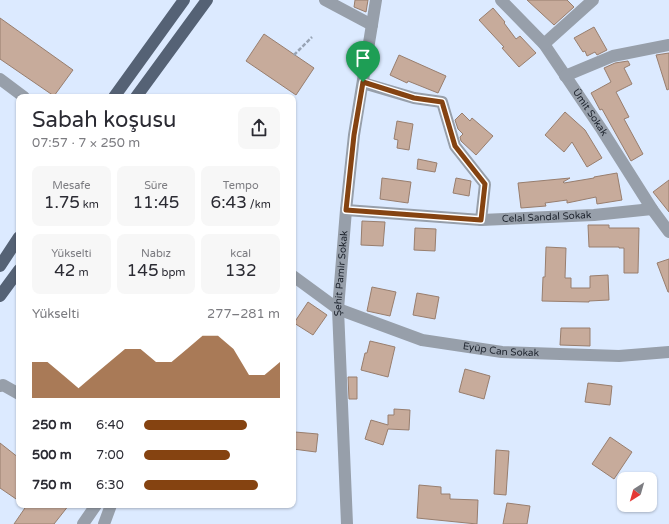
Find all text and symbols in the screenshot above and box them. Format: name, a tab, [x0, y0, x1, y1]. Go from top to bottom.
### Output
pin	[346, 41, 380, 82]
icon: arrive	[352, 47, 374, 69]
street label: Ümit Sokak	[570, 87, 610, 139]
text: Sabah koşusu	[32, 107, 176, 133]
button: share	[238, 107, 280, 149]
text: 07:57 · 7 × 250 m	[32, 135, 140, 151]
text: Mesafe	[52, 179, 90, 192]
text: Süre	[144, 179, 168, 192]
text: Tempo	[223, 179, 259, 192]
text: 1.75	[44, 192, 80, 213]
text: 11:45	[132, 192, 180, 213]
text: 6:43	[211, 192, 247, 213]
text: km	[80, 198, 99, 211]
text: /km	[247, 198, 271, 211]
street label: Celal Sandal Sokak	[502, 209, 592, 225]
street label: Şehit Pamir Sokak	[332, 230, 350, 316]
text: Yükselti	[51, 247, 91, 260]
text: Nabız	[141, 247, 171, 260]
text: kcal	[230, 247, 251, 260]
text: 42	[54, 260, 76, 281]
text: 145	[127, 260, 159, 281]
text: 132	[225, 260, 257, 281]
text: m	[76, 266, 88, 279]
text: bpm	[159, 266, 185, 279]
text: Yükselti	[32, 306, 79, 322]
text: 277–281 m	[207, 306, 280, 322]
street label: Eyüp Can Sokak	[462, 340, 540, 359]
text: 250 m	[32, 417, 72, 433]
text: 6:40	[96, 417, 124, 433]
text: 500 m	[32, 447, 72, 463]
text: 7:00	[96, 447, 124, 463]
north arrow	[617, 472, 657, 512]
map controls	[617, 472, 657, 512]
text: 750 m	[32, 477, 72, 493]
text: 6:30	[96, 477, 124, 493]

